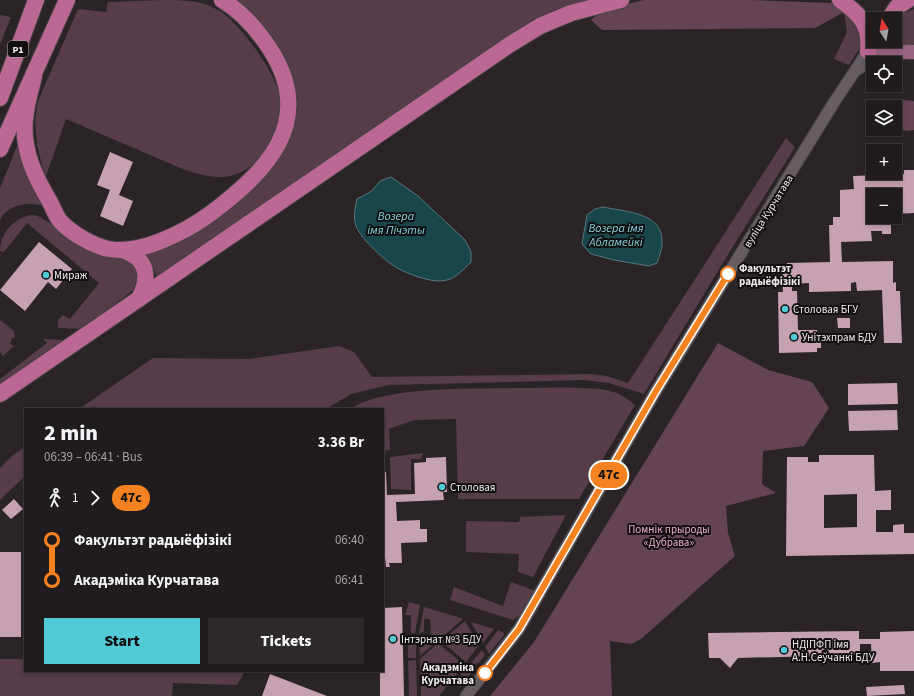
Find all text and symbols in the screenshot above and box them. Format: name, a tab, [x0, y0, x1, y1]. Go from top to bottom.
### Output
north arrow	[866, 12, 902, 48]
map controls	[866, 12, 902, 224]
road number: Р1	[8, 41, 28, 57]
button: locate	[866, 56, 902, 92]
button: layers	[866, 100, 902, 136]
button: +	[866, 144, 902, 180]
street label: вуліца Курчатава	[740, 172, 797, 250]
button: −	[866, 188, 902, 224]
water label: Возера імя Пічэты	[367, 208, 425, 239]
water label: Возера імя Абламейкі	[588, 220, 644, 251]
place label: Факультэт радыёфізікі	[739, 261, 800, 289]
marker: Факультэт радыёфізікі	[720, 266, 736, 282]
place label: Мираж	[54, 268, 88, 283]
marker: Мираж	[41, 270, 51, 280]
place label: Столовая БГУ	[793, 302, 859, 317]
marker: Столовая БГУ	[780, 304, 790, 314]
place label: Унітэхпрам БДУ	[802, 330, 877, 345]
marker: Унітэхпрам БДУ	[789, 332, 799, 342]
text: 2 min	[44, 417, 98, 449]
text: 3.36 Br	[318, 432, 364, 453]
text: 06:39 – 06:41 · Bus	[44, 448, 142, 466]
line badge: 47с	[586, 462, 632, 488]
text: 47с	[598, 465, 620, 485]
place label: Столовая	[450, 480, 495, 495]
marker: Столовая	[437, 482, 447, 492]
icon: walk	[44, 487, 66, 509]
icon: forward	[84, 487, 106, 509]
text: 47с	[120, 488, 142, 508]
text: 1	[72, 489, 78, 507]
park label: Помнік прыроды «Дубрава»	[628, 522, 710, 550]
text: Факультэт радыёфізікі	[74, 530, 232, 551]
text: 06:40	[335, 531, 364, 549]
text: Акадэміка Курчатава	[74, 570, 219, 591]
text: 06:41	[335, 571, 364, 589]
button: Start	[44, 618, 200, 664]
button: Tickets	[208, 618, 364, 664]
place label: Інтэрнат №3 БДУ	[401, 632, 482, 647]
marker: Інтэрнат №3 БДУ	[388, 634, 398, 644]
place label: НДІПФП імя А.Н.Сеўчанкі БДУ	[792, 637, 875, 665]
marker: НДІПФП імя А.Н.Сеўчанкі БДУ	[779, 645, 789, 655]
place label: Акадэміка Курчатава	[421, 660, 474, 688]
marker: Акадэміка Курчатава	[477, 665, 493, 681]

